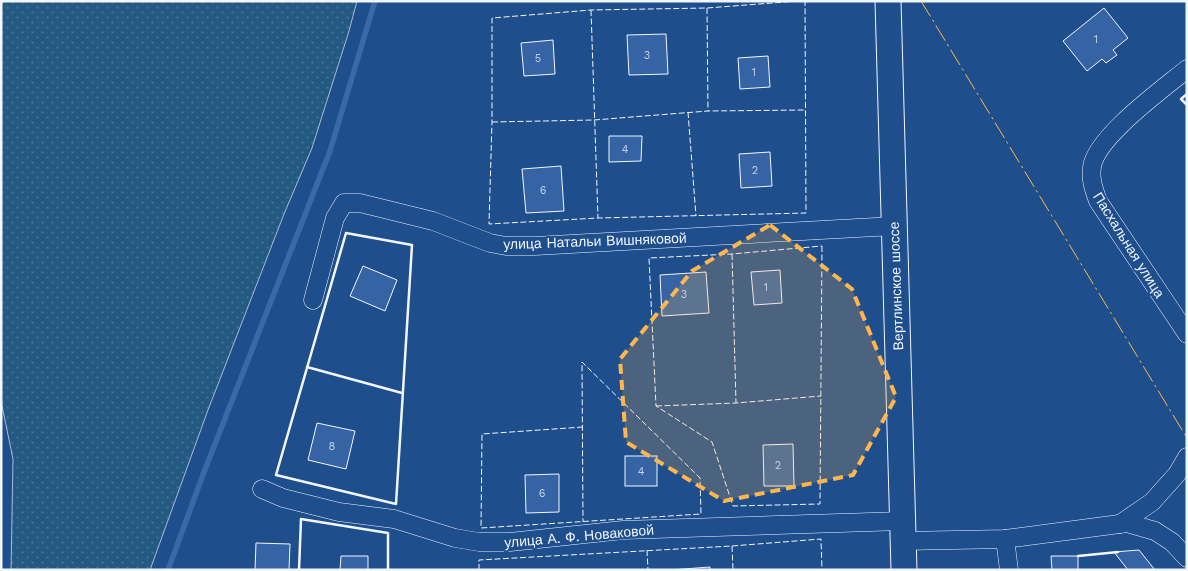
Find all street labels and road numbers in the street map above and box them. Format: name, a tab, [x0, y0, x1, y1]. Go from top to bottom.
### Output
street label: Пасхальная улица	[1090, 189, 1168, 301]
street label: Вертлинское шоссе	[886, 221, 906, 351]
street label: улица Натальи Вишняковой	[503, 230, 687, 252]
street label: улица А. Ф. Новаковой	[504, 521, 654, 551]

